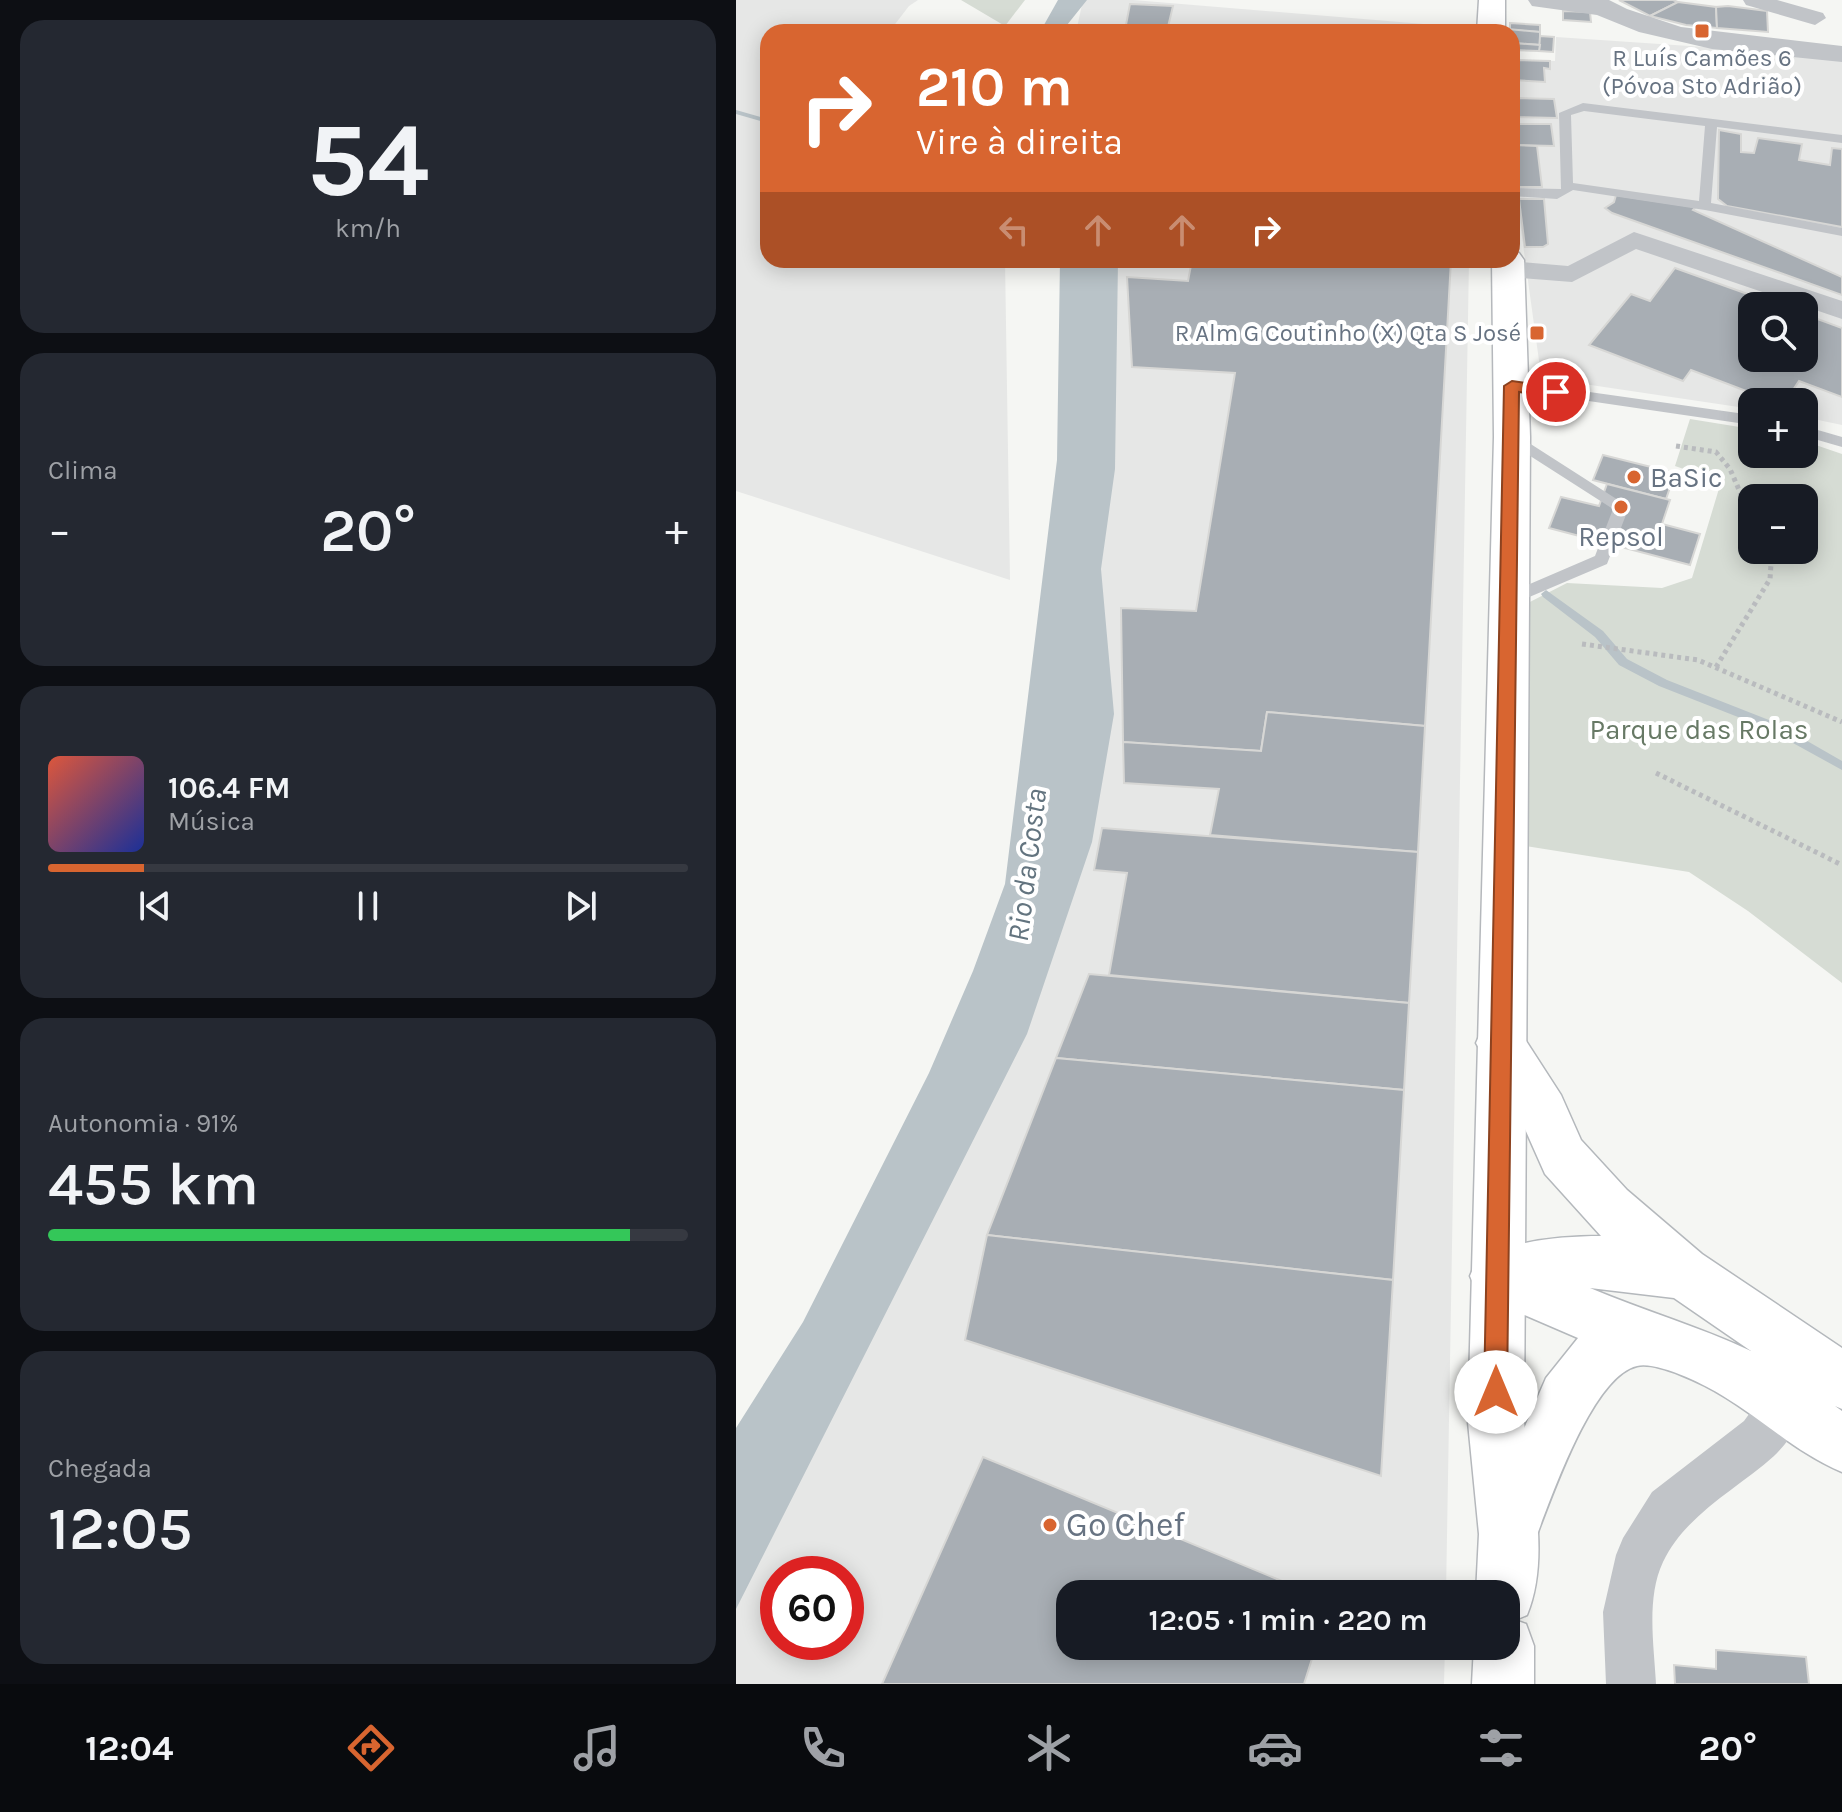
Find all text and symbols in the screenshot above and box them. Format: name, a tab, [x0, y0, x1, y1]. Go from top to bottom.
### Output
marker: R Luís Camões 6 (Póvoa Sto Adrião)	[1693, 22, 1711, 40]
place label: R Luís Camões 6 (Póvoa Sto Adrião)	[1602, 44, 1802, 100]
text: 210 m	[916, 54, 1073, 119]
icon: right	[784, 56, 888, 160]
text: 54	[307, 100, 429, 221]
text: Vire à direita	[916, 121, 1123, 163]
icon: left	[992, 208, 1036, 252]
icon: ahead	[1076, 208, 1120, 252]
icon: ahead	[1160, 208, 1204, 252]
icon: right	[1244, 208, 1288, 252]
text: km/h	[335, 213, 401, 244]
map controls	[1738, 292, 1818, 564]
button: search	[1738, 292, 1818, 372]
place label: R Alm G Coutinho (X) Qta S José	[1175, 319, 1521, 347]
marker: R Alm G Coutinho (X) Qta S José	[1528, 324, 1546, 342]
pin	[1522, 358, 1590, 426]
icon: arrive	[1534, 370, 1578, 414]
button: +	[1738, 388, 1818, 468]
text: Clima	[48, 455, 118, 486]
place label: BaSic	[1650, 461, 1723, 494]
marker: BaSic	[1625, 468, 1643, 486]
button: −	[1738, 484, 1818, 564]
text: 20°	[320, 496, 416, 566]
marker: Repsol	[1612, 498, 1630, 516]
text: −	[48, 505, 71, 556]
text: +	[665, 505, 688, 556]
place label: Repsol	[1578, 520, 1664, 553]
park label: Parque das Rolas	[1589, 713, 1809, 746]
text: 106.4 FM	[168, 770, 290, 806]
water label: Rio da Costa	[1000, 786, 1054, 944]
text: Música	[168, 806, 255, 837]
icon: previous	[133, 884, 177, 928]
icon: pause	[346, 884, 390, 928]
icon: next	[559, 884, 603, 928]
text: Autonomia · 91%	[48, 1108, 238, 1139]
text: 455 km	[48, 1149, 259, 1219]
position arrow	[1454, 1350, 1538, 1434]
text: Chegada	[48, 1453, 152, 1484]
text: 12:05	[48, 1494, 192, 1564]
place label: Go Chef	[1066, 1505, 1185, 1545]
marker: Go Chef	[1041, 1516, 1059, 1534]
speed limit sign: 60	[760, 1556, 864, 1660]
text: 12:05 · 1 min · 220 m	[1148, 1602, 1428, 1638]
icon: directions	[343, 1720, 399, 1776]
icon: music	[569, 1720, 625, 1776]
icon: phone	[795, 1720, 851, 1776]
icon: climate	[1021, 1720, 1077, 1776]
icon: car	[1247, 1720, 1303, 1776]
icon: filters	[1473, 1720, 1529, 1776]
text: 12:04	[85, 1727, 173, 1769]
text: 20°	[1698, 1727, 1757, 1769]

